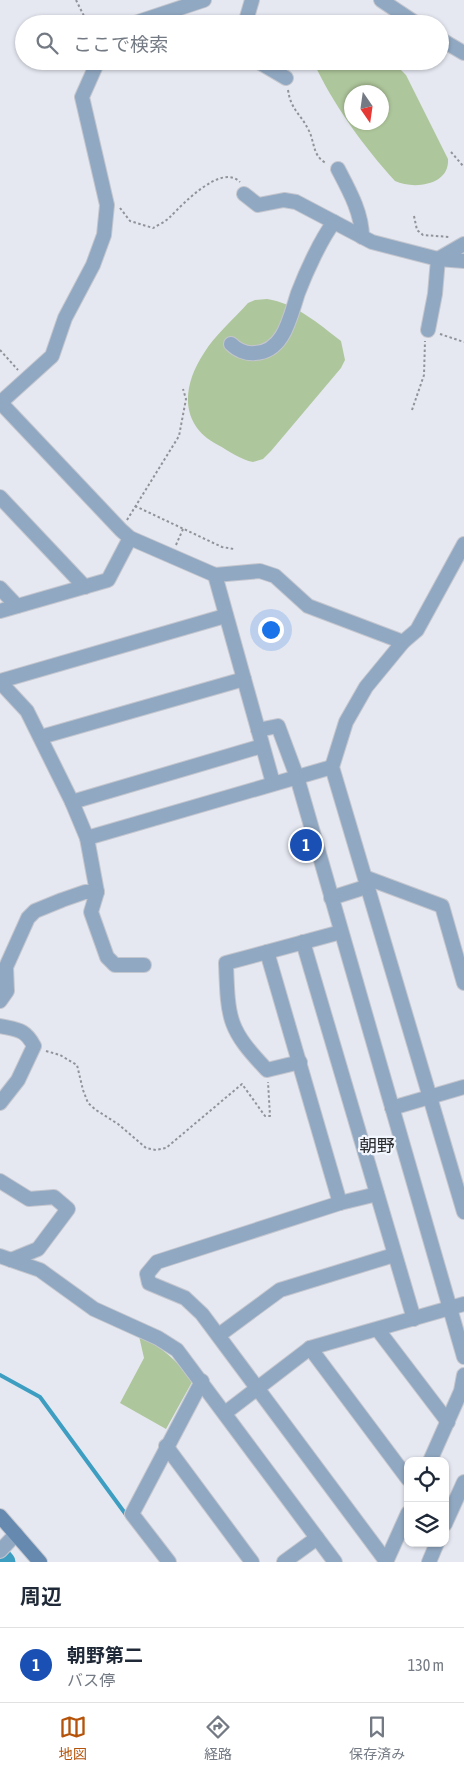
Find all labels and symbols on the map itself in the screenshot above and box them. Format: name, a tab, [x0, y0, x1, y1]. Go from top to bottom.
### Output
north arrow	[344, 85, 389, 130]
your location	[258, 617, 284, 643]
pin: 1	[290, 826, 322, 864]
district label: 朝野	[359, 1135, 395, 1156]

